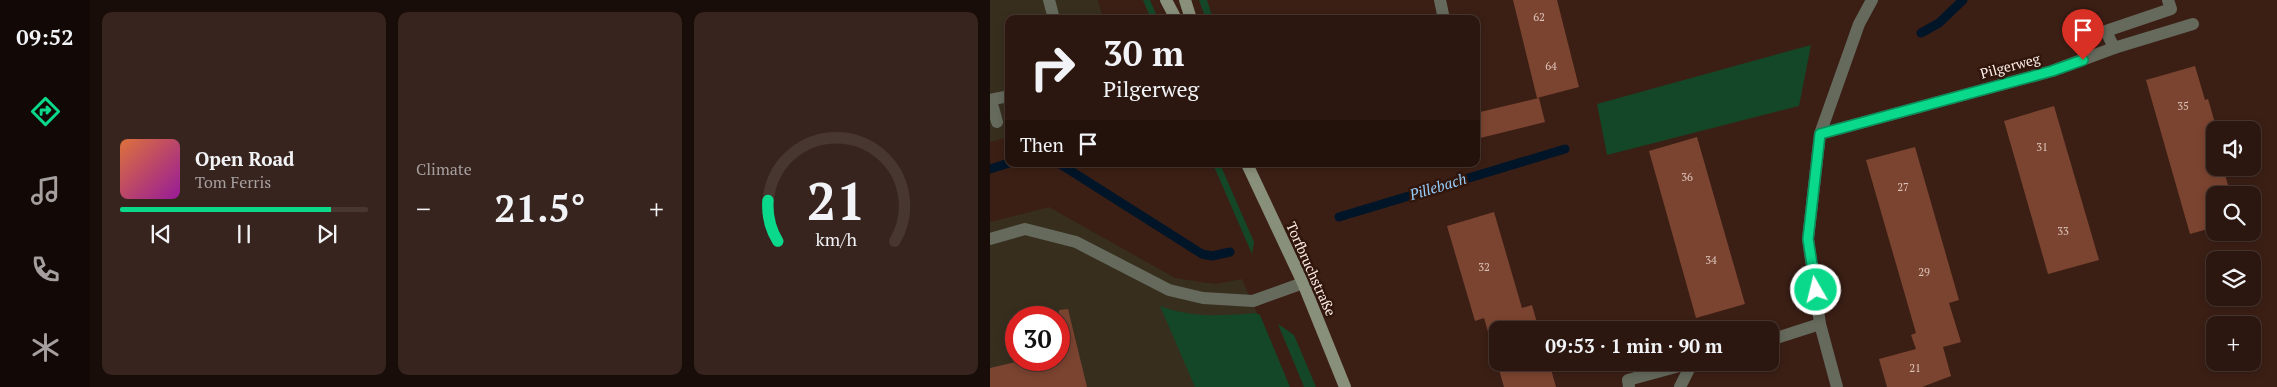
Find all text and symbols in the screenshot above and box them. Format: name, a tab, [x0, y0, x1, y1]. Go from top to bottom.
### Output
pin	[2062, 9, 2104, 60]
house number: 62	[1533, 10, 1545, 24]
icon: arrive	[2069, 16, 2097, 44]
text: 09:52	[16, 22, 74, 51]
text: 30 m	[1103, 30, 1184, 76]
icon: right	[1020, 35, 1085, 100]
street label: Pilgerweg	[1978, 48, 2042, 83]
house number: 64	[1545, 59, 1557, 73]
text: Pilgerweg	[1103, 74, 1199, 103]
icon: directions	[28, 94, 63, 129]
house number: 35	[2177, 99, 2189, 113]
map controls	[2206, 121, 2261, 371]
button: sound	[2206, 121, 2261, 176]
icon: arrive	[1074, 130, 1102, 158]
text: Then	[1020, 132, 1064, 157]
house number: 31	[2036, 140, 2048, 154]
text: Open Road	[195, 146, 295, 171]
text: Climate	[416, 158, 472, 180]
text: 21	[807, 166, 865, 235]
water label: Pillebach	[1406, 168, 1469, 204]
house number: 36	[1681, 170, 1693, 184]
text: Tom Ferris	[195, 171, 271, 193]
icon: music	[28, 173, 63, 208]
house number: 27	[1897, 180, 1909, 194]
text: 21.5°	[494, 183, 586, 233]
button: search	[2206, 186, 2261, 241]
text: −	[416, 190, 431, 227]
text: +	[649, 190, 664, 227]
street label: Torfbruchstraße	[1282, 219, 1341, 319]
icon: previous	[147, 220, 175, 248]
icon: pause	[230, 220, 258, 248]
icon: next	[313, 220, 341, 248]
house number: 33	[2057, 224, 2069, 238]
text: km/h	[815, 227, 857, 251]
button: layers	[2206, 251, 2261, 306]
icon: phone	[28, 252, 63, 287]
house number: 34	[1705, 253, 1717, 267]
house number: 32	[1478, 260, 1490, 274]
position arrow	[1789, 263, 1841, 315]
house number: 29	[1918, 265, 1930, 279]
speed limit sign: 30	[1005, 306, 1070, 371]
button: +	[2206, 316, 2261, 371]
icon: climate	[28, 330, 63, 365]
text: 09:53 · 1 min · 90 m	[1545, 333, 1723, 358]
house number: 21	[1909, 361, 1921, 375]

